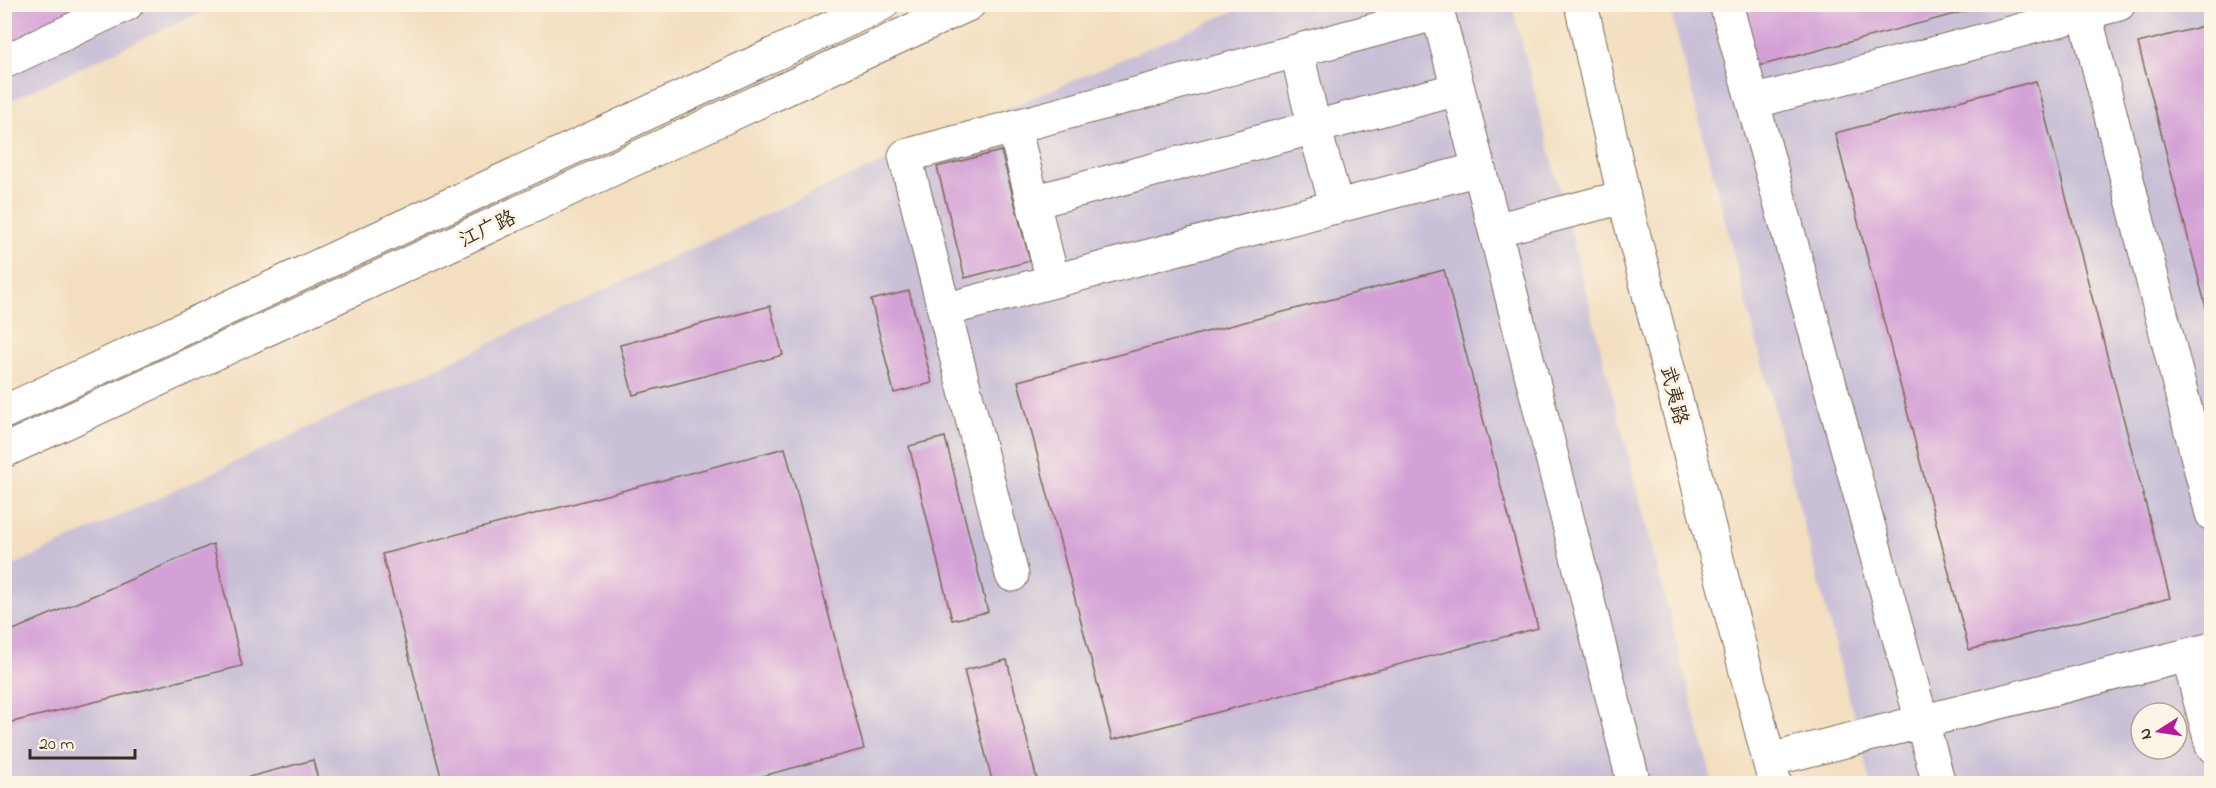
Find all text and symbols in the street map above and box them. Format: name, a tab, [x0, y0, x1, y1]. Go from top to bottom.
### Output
street label: 江广路	[455, 204, 522, 256]
street label: 武夷路	[1651, 363, 1694, 429]
north arrow	[2129, 701, 2189, 761]
scale bar	[30, 722, 135, 760]
text: N	[2133, 726, 2159, 741]
text: 20 m	[39, 732, 74, 758]

